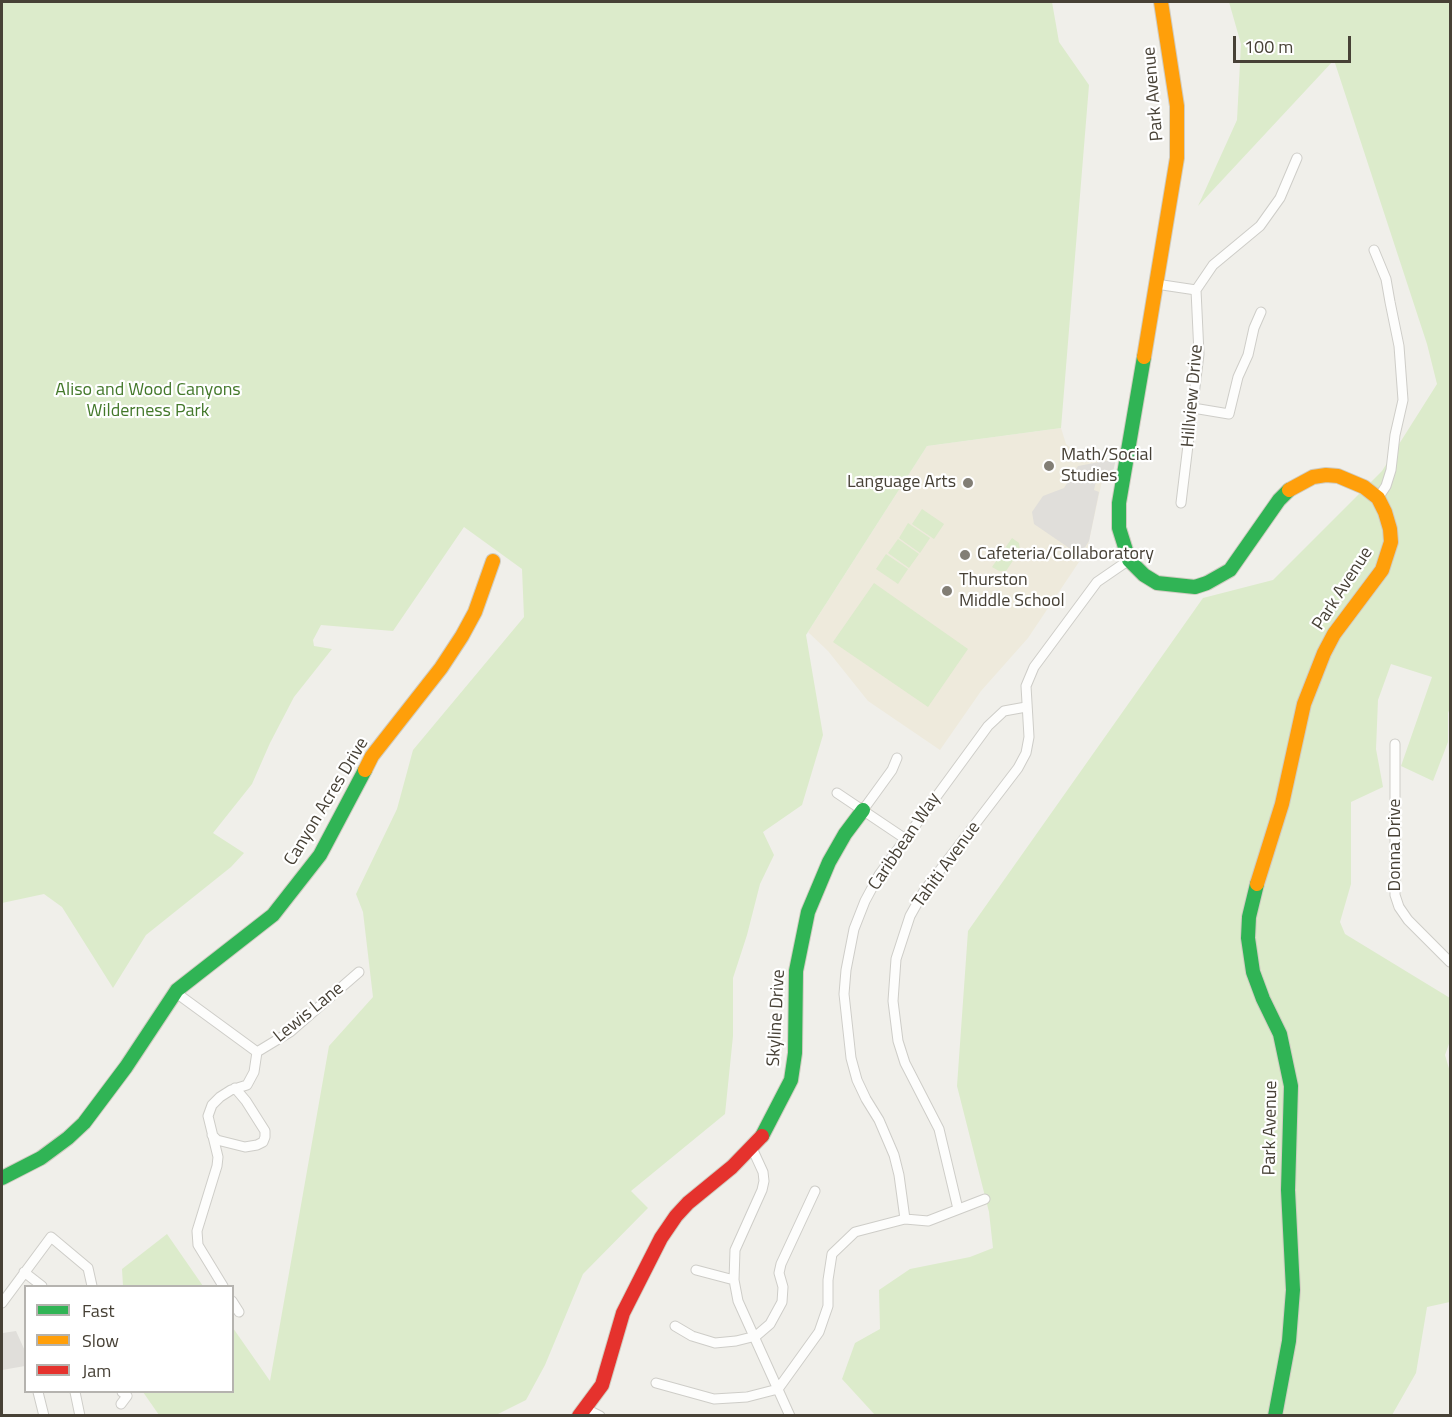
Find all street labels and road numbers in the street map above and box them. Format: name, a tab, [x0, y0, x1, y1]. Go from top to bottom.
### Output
street label: Park Avenue	[1139, 46, 1169, 142]
street label: Hillview Drive	[1178, 344, 1208, 448]
street label: Park Avenue	[1308, 543, 1378, 635]
street label: Canyon Acres Drive	[280, 734, 374, 870]
street label: Caribbean Way	[864, 789, 946, 895]
street label: Donna Drive	[1385, 799, 1407, 891]
street label: Tahiti Avenue	[909, 818, 985, 912]
street label: Skyline Drive	[764, 969, 790, 1067]
street label: Lewis Lane	[270, 978, 348, 1048]
street label: Park Avenue	[1259, 1080, 1283, 1176]

